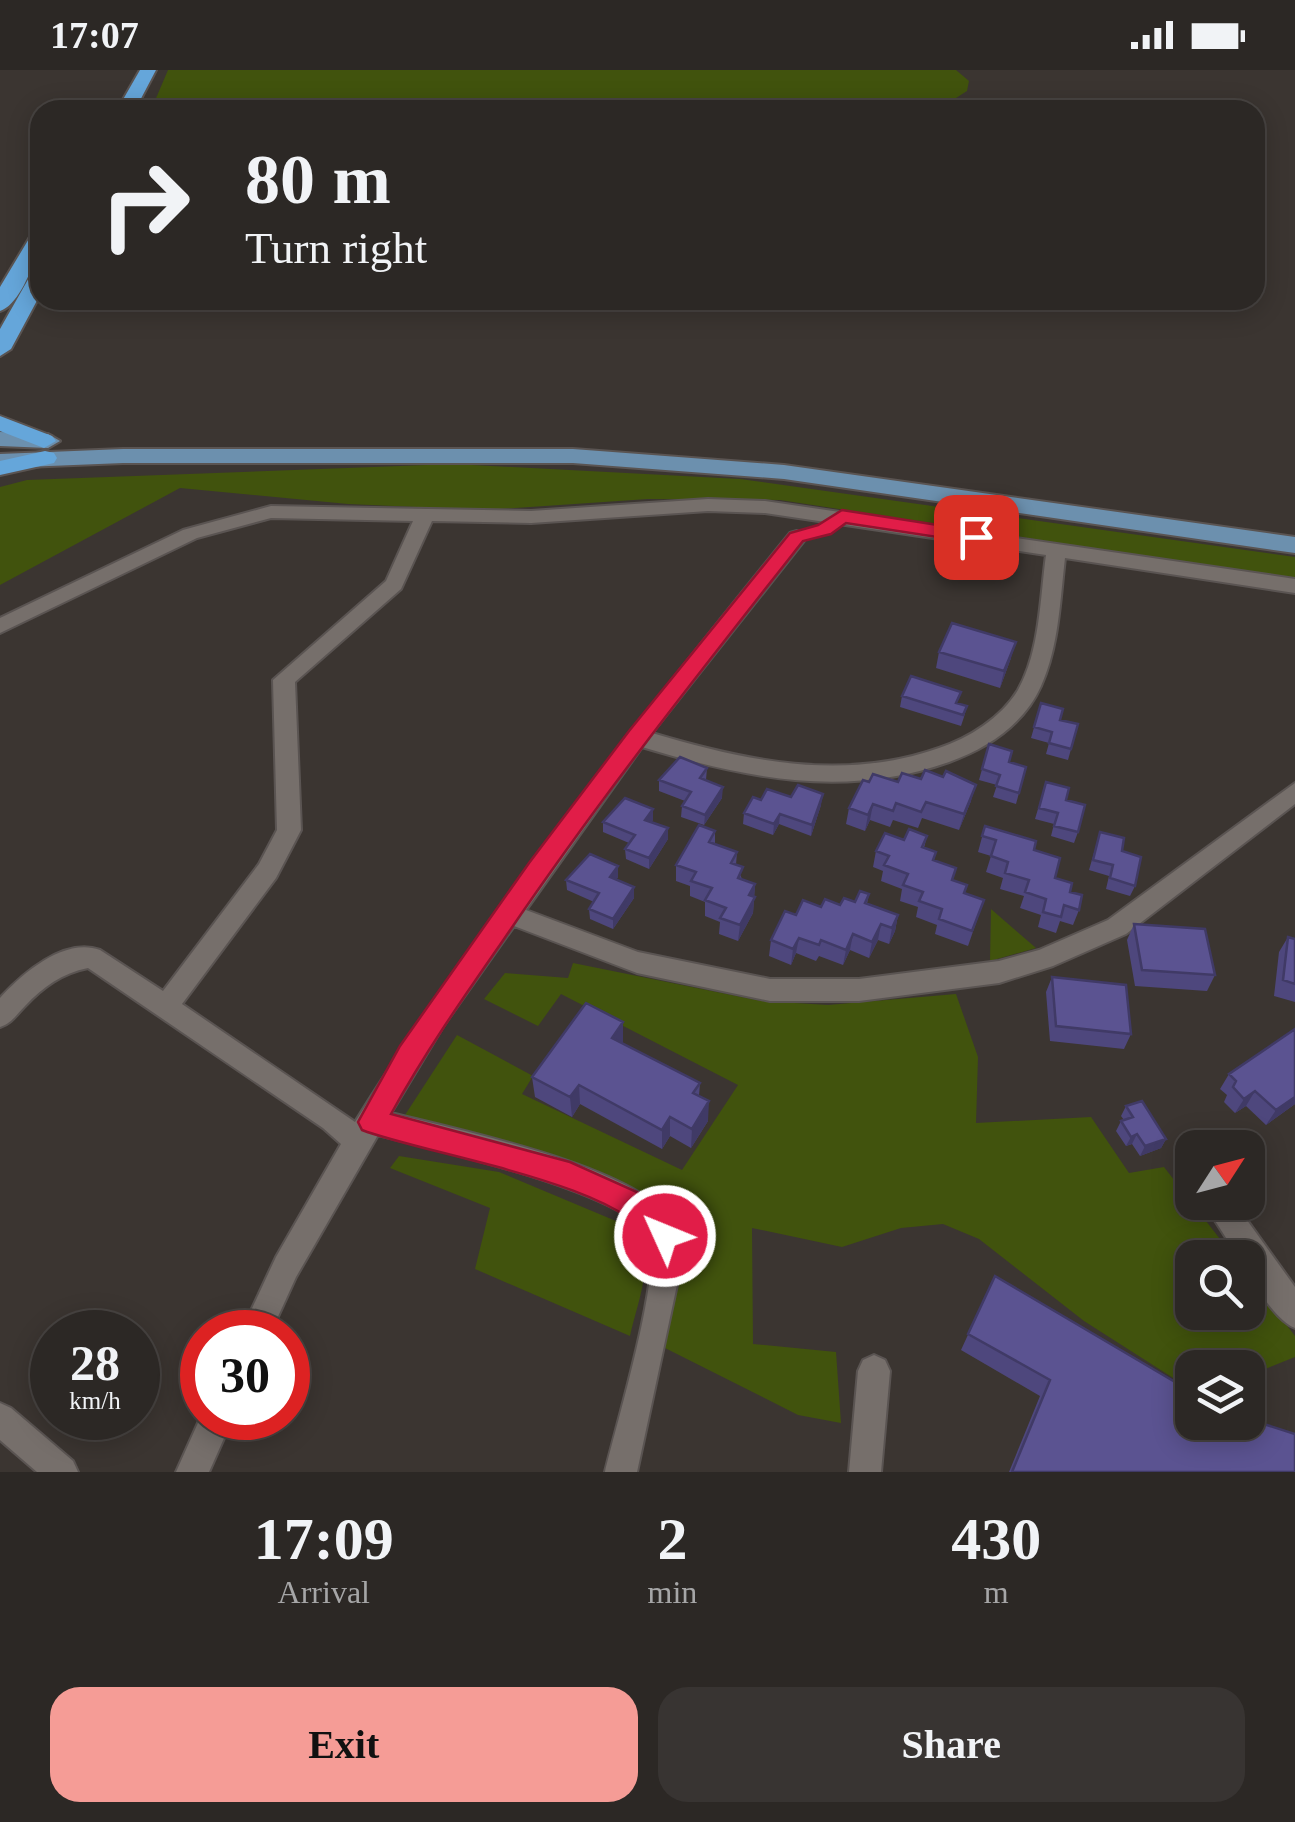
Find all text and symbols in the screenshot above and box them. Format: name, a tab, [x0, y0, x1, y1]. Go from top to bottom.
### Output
text: 17:07	[50, 14, 139, 56]
icon: right	[80, 140, 210, 270]
text: 80 m	[245, 141, 391, 218]
text: Turn right	[245, 223, 427, 273]
pin	[934, 495, 1019, 580]
icon: arrive	[949, 510, 1004, 565]
north arrow	[1175, 1130, 1265, 1220]
map controls	[1175, 1130, 1265, 1440]
position arrow	[613, 1184, 717, 1288]
button: search	[1175, 1240, 1265, 1330]
speed limit sign: 30	[180, 1310, 310, 1440]
text: 28	[70, 1335, 120, 1391]
button: layers	[1175, 1350, 1265, 1440]
text: km/h	[69, 1387, 121, 1414]
text: 17:09	[254, 1506, 394, 1572]
text: 2	[657, 1506, 687, 1572]
text: 430	[951, 1506, 1041, 1572]
text: Arrival	[278, 1574, 370, 1610]
text: min	[648, 1574, 697, 1610]
text: m	[984, 1574, 1009, 1610]
button: Exit	[50, 1687, 638, 1802]
button: Share	[658, 1687, 1245, 1802]

